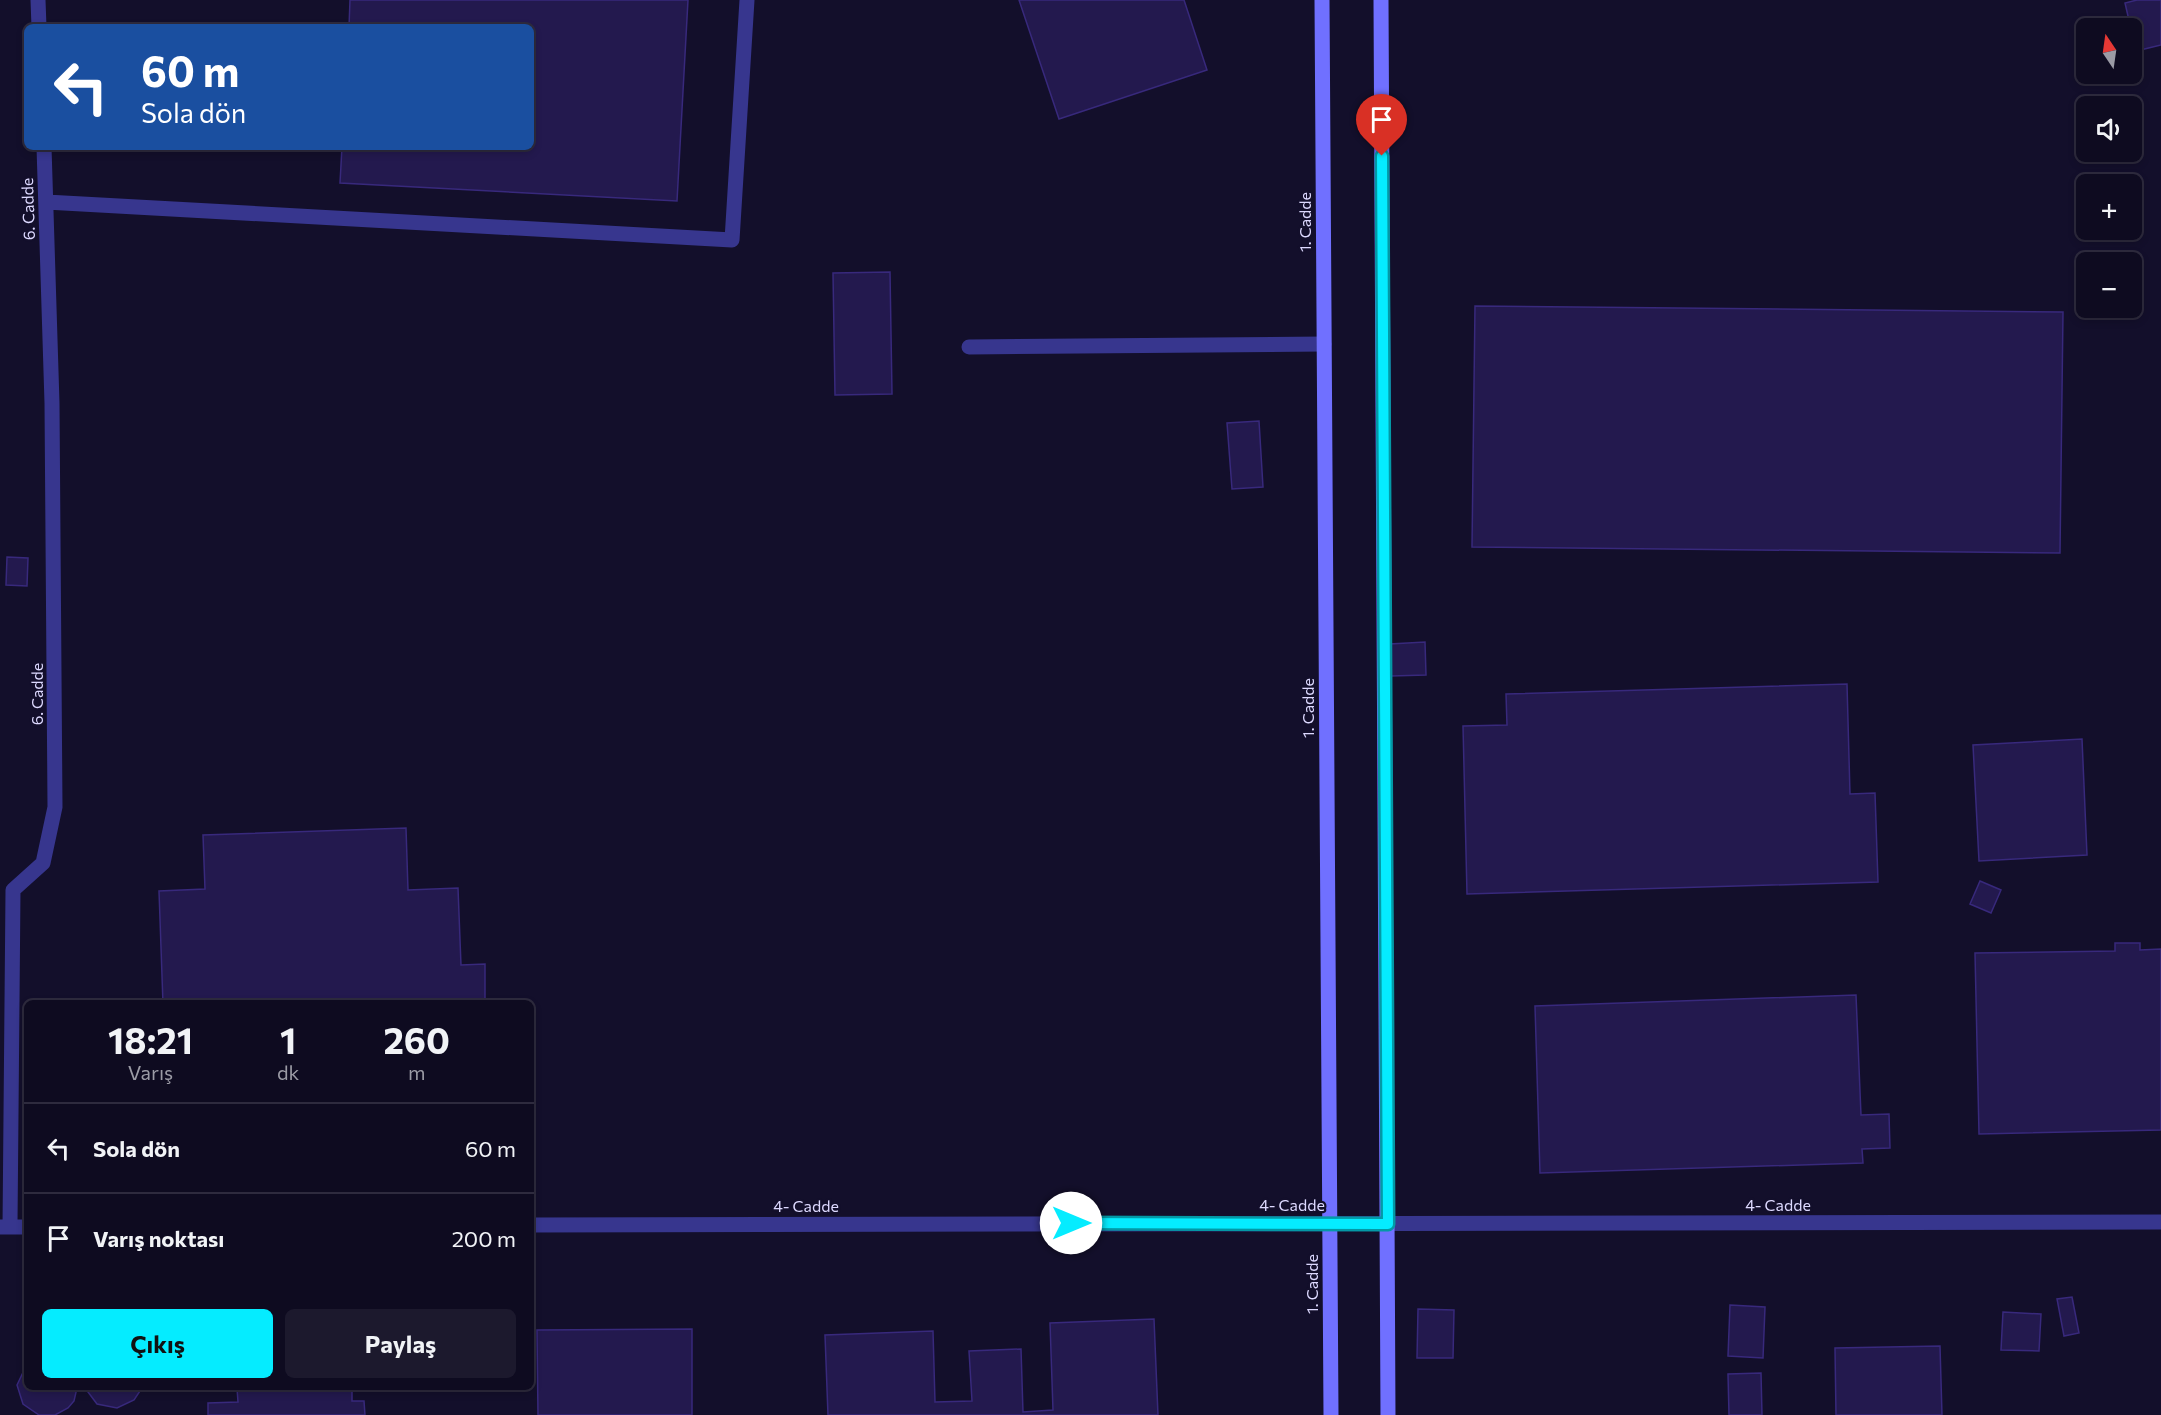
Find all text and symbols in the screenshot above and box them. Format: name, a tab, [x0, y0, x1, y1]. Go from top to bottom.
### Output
north arrow	[2076, 18, 2142, 84]
map controls	[2076, 18, 2142, 318]
text: 60 m	[141, 44, 240, 96]
icon: left	[42, 48, 120, 126]
pin	[1356, 94, 1407, 156]
text: Sola dön	[141, 96, 246, 129]
button: sound	[2076, 96, 2142, 162]
icon: arrive	[1365, 103, 1398, 136]
button: +	[2076, 174, 2142, 240]
street label: 6. Cadde	[17, 177, 38, 241]
street label: 1. Cadde	[1295, 192, 1314, 252]
button: −	[2076, 252, 2142, 318]
street label: 6. Cadde	[27, 663, 46, 725]
street label: 1. Cadde	[1298, 678, 1317, 738]
text: 18:21	[108, 1017, 193, 1061]
text: 1	[280, 1017, 296, 1061]
text: 260	[383, 1017, 450, 1061]
text: Varış	[128, 1060, 173, 1084]
text: dk	[277, 1060, 299, 1084]
text: m	[408, 1060, 425, 1084]
icon: left	[42, 1132, 75, 1165]
text: Sola dön	[93, 1135, 180, 1162]
text: 60 m	[465, 1135, 516, 1162]
position arrow	[1039, 1191, 1103, 1255]
street label: 4- Cadde	[1259, 1195, 1325, 1214]
street label: 4- Cadde	[1745, 1195, 1811, 1214]
street label: 4- Cadde	[773, 1196, 839, 1215]
icon: arrive	[42, 1222, 75, 1255]
text: Varış noktası	[93, 1225, 224, 1252]
text: 200 m	[452, 1225, 516, 1252]
street label: 1. Cadde	[1302, 1254, 1321, 1314]
button: Çıkış	[42, 1309, 273, 1378]
button: Paylaş	[285, 1309, 516, 1378]

